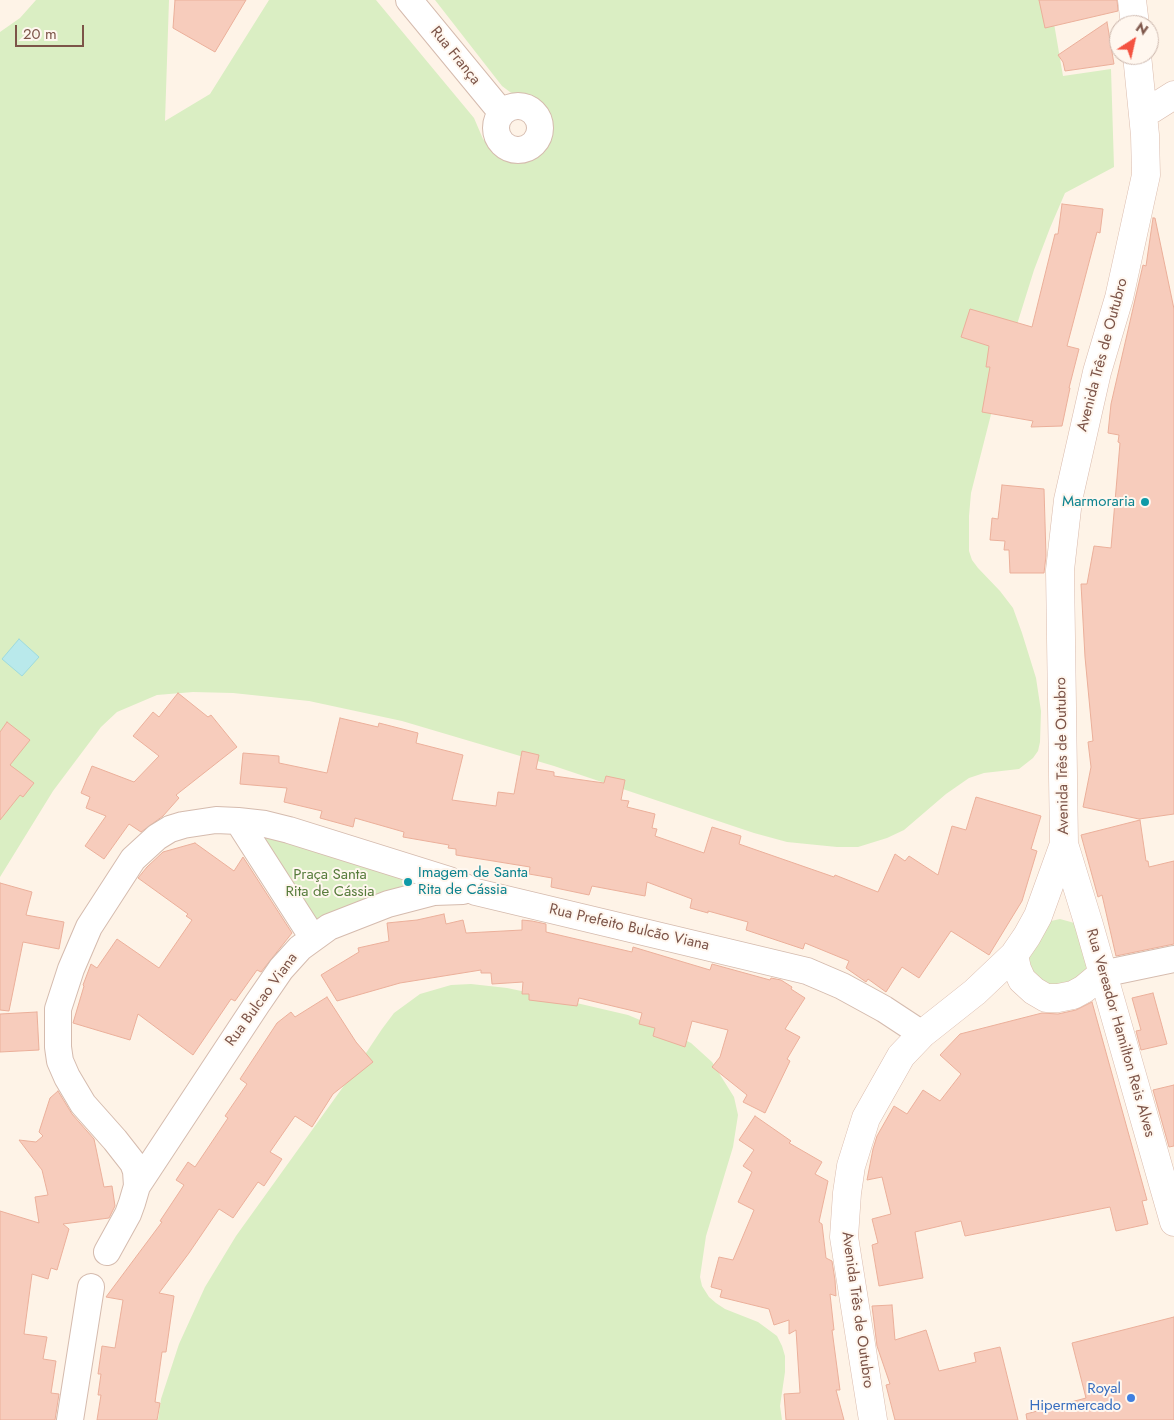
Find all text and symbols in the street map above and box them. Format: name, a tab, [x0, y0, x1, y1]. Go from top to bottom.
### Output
scale bar	[18, 15, 86, 47]
north arrow	[1109, 15, 1159, 65]
text: N	[1132, 17, 1152, 40]
text: 20 m	[23, 23, 57, 45]
street label: Rua França	[426, 23, 484, 89]
street label: Avenida Três de Outubro	[1074, 276, 1132, 434]
place label: Marmoraria	[1062, 493, 1135, 511]
marker: Marmoraria	[1139, 496, 1151, 508]
street label: Avenida Três de Outubro	[1053, 677, 1073, 835]
place label: Imagem de Santa Rita de Cássia	[418, 864, 528, 899]
park label: Praça Santa Rita de Cássia	[285, 866, 375, 901]
marker: Imagem de Santa Rita de Cássia	[402, 876, 414, 888]
street label: Rua Prefeito Bulcão Viana	[547, 901, 711, 955]
street label: Rua Vereador Hamilton Reis Alves	[1082, 927, 1158, 1139]
street label: Rua Bulcao Viana	[222, 950, 302, 1050]
street label: Avenida Três de Outubro	[837, 1231, 877, 1389]
place label: Royal Hipermercado	[1029, 1380, 1121, 1415]
marker: Royal Hipermercado	[1125, 1392, 1137, 1404]

